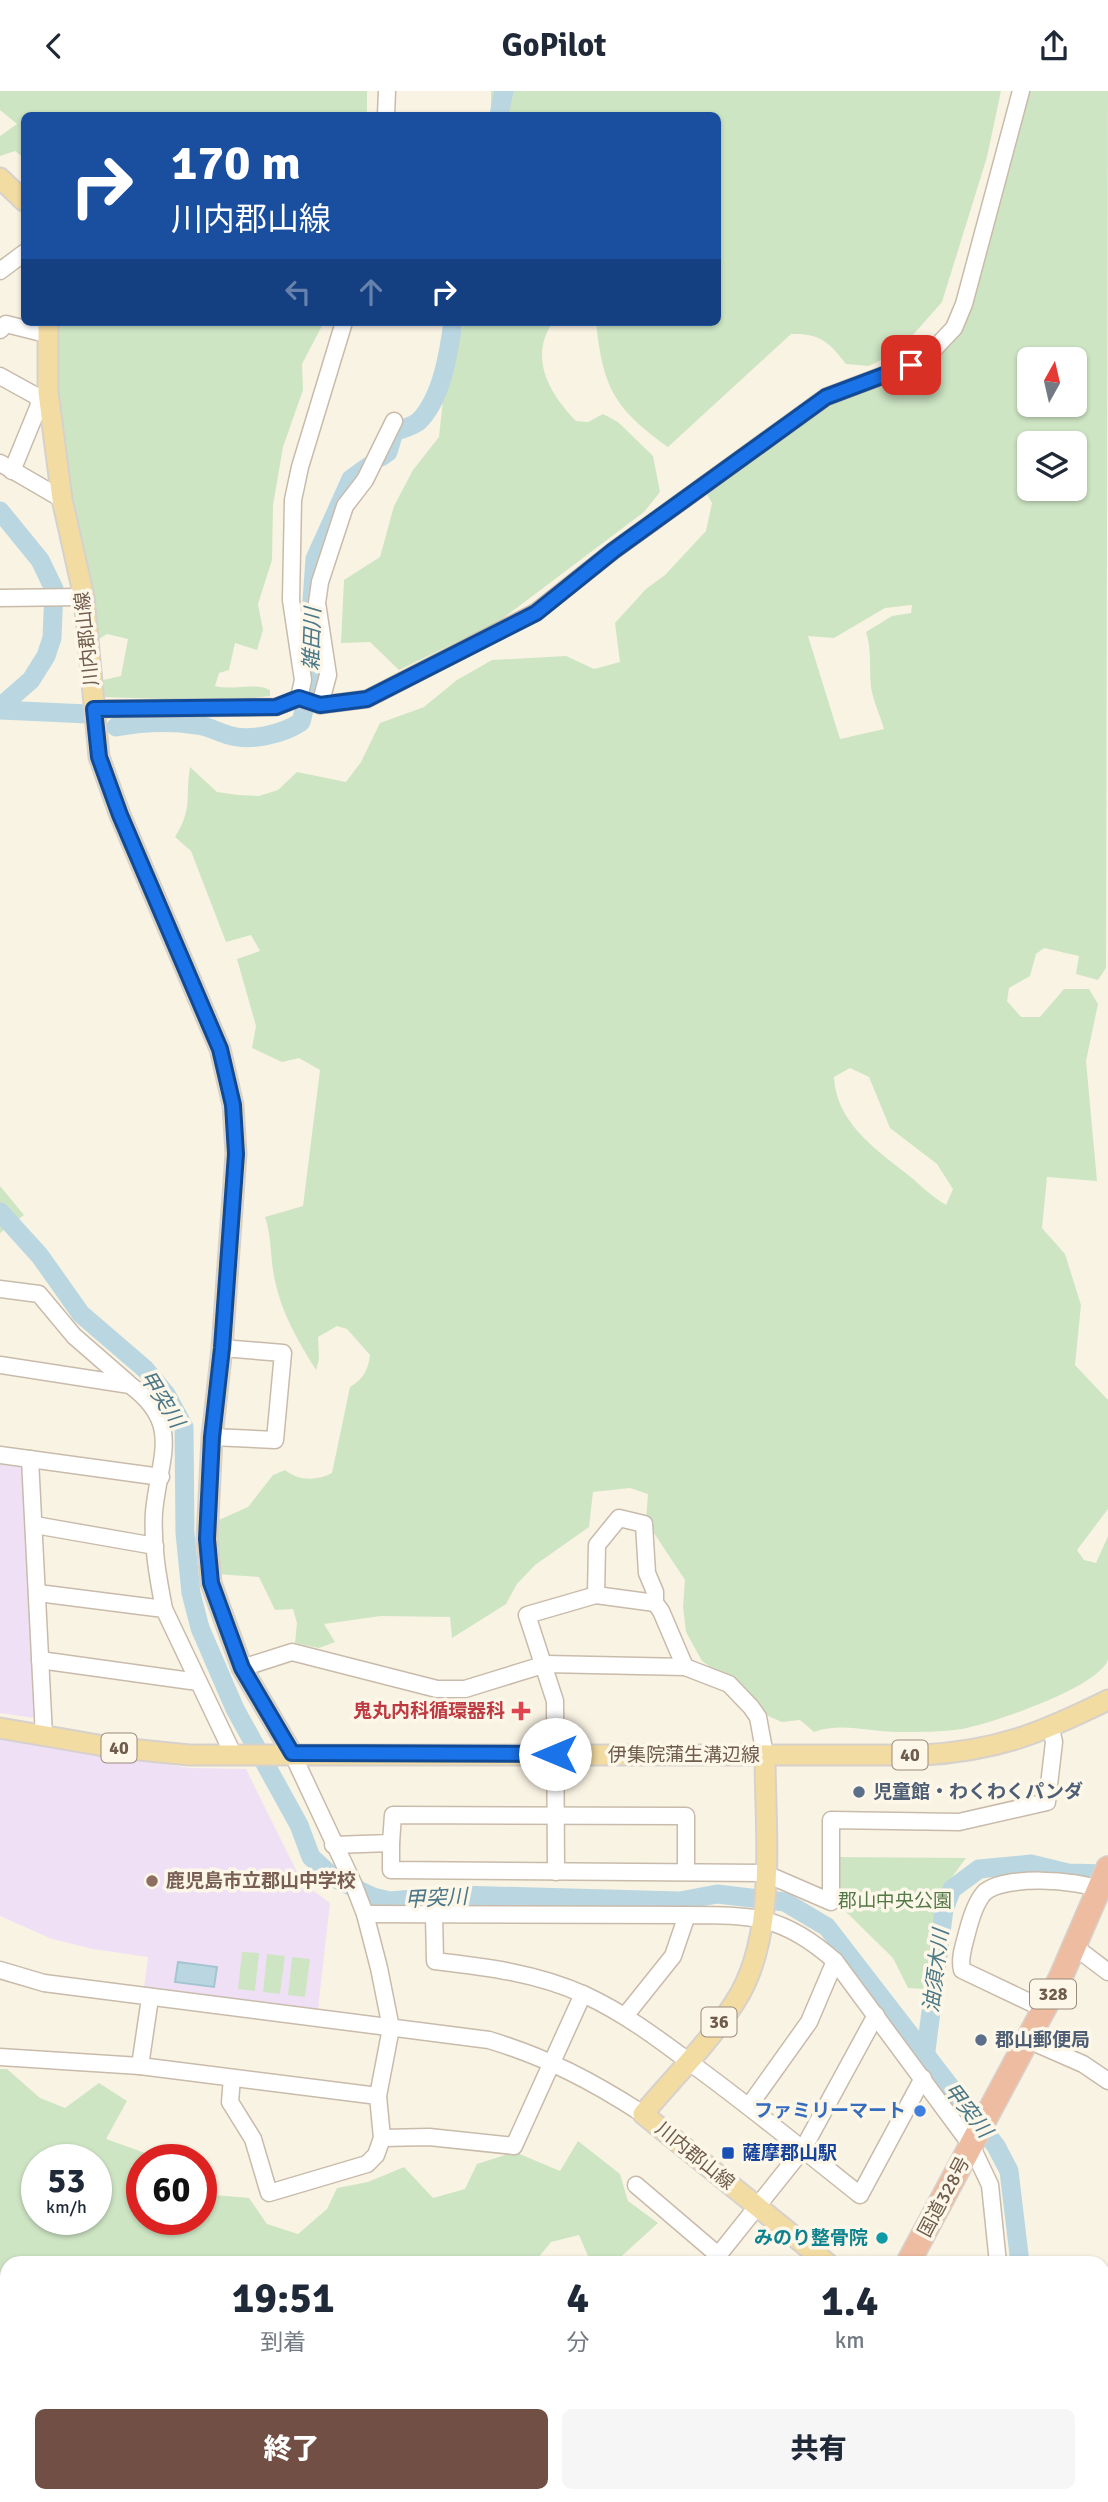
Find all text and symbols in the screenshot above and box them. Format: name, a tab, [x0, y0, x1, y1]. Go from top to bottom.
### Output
text: GoPilot	[502, 26, 606, 65]
icon: back	[35, 27, 73, 65]
icon: share	[1035, 27, 1073, 65]
text: 170 m	[171, 133, 301, 193]
icon: right	[56, 140, 147, 231]
text: 川内郡山線	[171, 200, 331, 239]
icon: left	[279, 273, 317, 311]
icon: ahead	[352, 273, 390, 311]
icon: right	[425, 273, 463, 311]
pin	[881, 335, 941, 395]
icon: arrive	[892, 346, 930, 384]
north arrow	[1017, 347, 1087, 417]
map controls	[1017, 347, 1087, 501]
button: layers	[1017, 431, 1087, 501]
street label: 川内郡山線	[70, 590, 104, 688]
water label: 雑田川	[298, 605, 326, 671]
water label: 甲突川	[134, 1365, 191, 1434]
place label: 鬼丸内科循環器科	[353, 1699, 505, 1723]
marker: 鬼丸内科循環器科	[511, 1701, 531, 1721]
position arrow	[518, 1717, 592, 1791]
road number: 40	[102, 1733, 136, 1763]
road number: 40	[892, 1741, 928, 1770]
street label: 伊集院蒲生溝辺線	[608, 1743, 760, 1767]
place label: 児童館・わくわくパンダ	[873, 1780, 1083, 1804]
marker: 児童館・わくわくパンダ	[851, 1784, 867, 1800]
place label: 鹿児島市立郡山中学校	[166, 1869, 356, 1893]
marker: 鹿児島市立郡山中学校	[144, 1873, 160, 1889]
water label: 甲突川	[404, 1883, 470, 1913]
park label: 郡山中央公園	[838, 1889, 952, 1913]
water label: 油須木川	[918, 1926, 954, 2014]
road number: 328	[1030, 1979, 1076, 2008]
road number: 36	[702, 2007, 736, 2036]
place label: 郡山郵便局	[995, 2028, 1090, 2052]
marker: 郡山郵便局	[973, 2032, 989, 2048]
water label: 甲突川	[938, 2077, 999, 2144]
place label: ファミリーマート	[754, 2099, 906, 2123]
marker: ファミリーマート	[912, 2103, 928, 2119]
street label: 川内郡山線	[651, 2117, 739, 2195]
place label: 薩摩郡山駅	[742, 2141, 837, 2165]
speed limit sign: 60	[126, 2144, 217, 2235]
marker: 薩摩郡山駅	[720, 2145, 736, 2161]
street label: 国道328号	[913, 2153, 975, 2241]
text: 53	[48, 2159, 85, 2202]
text: km/h	[46, 2196, 87, 2218]
place label: みのり整骨院	[754, 2226, 868, 2250]
marker: みのり整骨院	[874, 2230, 890, 2246]
text: 19:51	[232, 2273, 335, 2324]
text: 4	[567, 2273, 589, 2324]
text: 1.4	[821, 2276, 878, 2327]
text: km	[835, 2326, 865, 2355]
text: 到着	[260, 2328, 306, 2357]
text: 分	[566, 2328, 589, 2357]
button: 終了	[35, 2409, 548, 2489]
button: 共有	[562, 2409, 1075, 2489]

